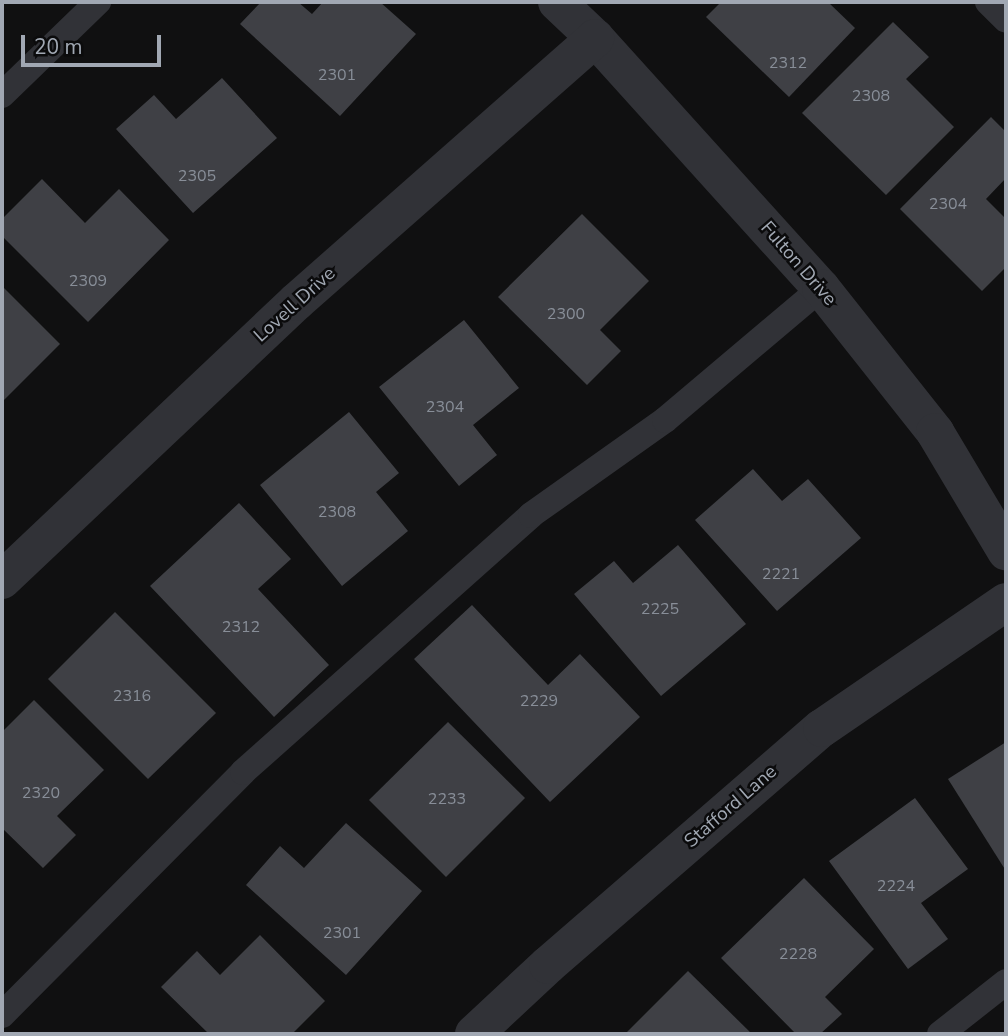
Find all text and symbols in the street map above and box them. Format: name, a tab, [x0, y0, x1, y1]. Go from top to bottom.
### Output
scale bar	[24, 21, 164, 65]
text: 20 m	[34, 33, 83, 61]
house number: 2312	[769, 53, 807, 73]
house number: 2301	[318, 65, 356, 85]
house number: 2308	[852, 86, 890, 106]
house number: 2305	[178, 166, 216, 186]
house number: 2304	[929, 194, 967, 214]
street label: Fulton Drive	[755, 217, 841, 311]
street label: Lovell Drive	[250, 263, 340, 347]
house number: 2309	[69, 271, 107, 291]
house number: 2300	[547, 304, 585, 324]
house number: 2304	[426, 397, 464, 417]
house number: 2308	[318, 502, 356, 522]
house number: 2221	[762, 564, 800, 584]
house number: 2225	[641, 599, 679, 619]
house number: 2312	[222, 617, 260, 637]
house number: 2316	[113, 686, 151, 706]
house number: 2229	[520, 691, 558, 711]
street label: Stafford Lane	[680, 761, 782, 853]
house number: 2320	[22, 783, 60, 803]
house number: 2233	[428, 789, 466, 809]
house number: 2224	[877, 876, 915, 896]
house number: 2301	[323, 923, 361, 943]
house number: 2228	[779, 944, 817, 964]

